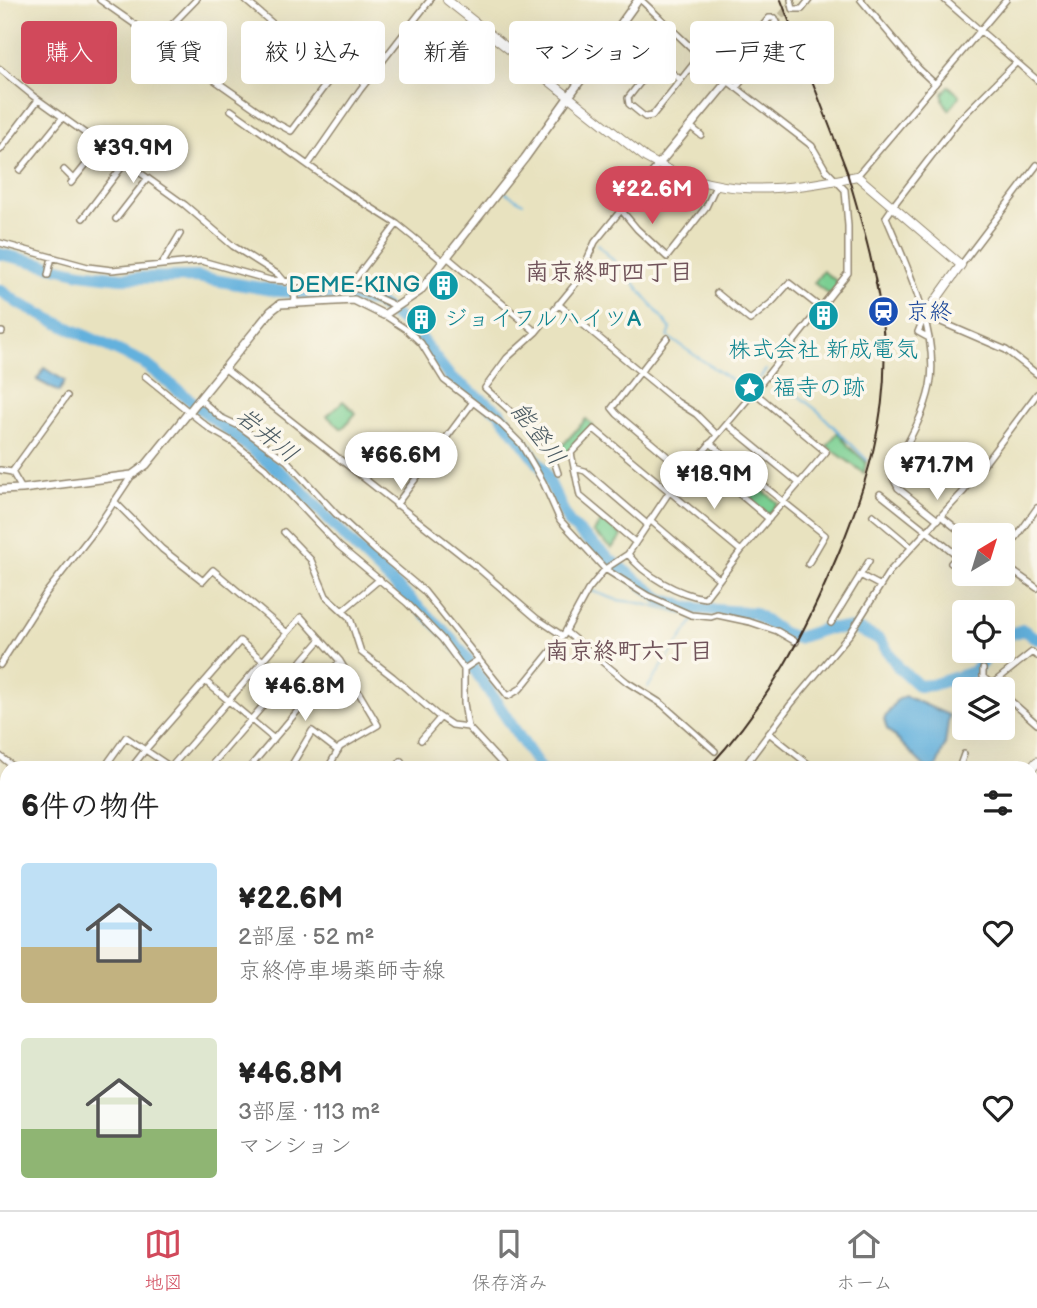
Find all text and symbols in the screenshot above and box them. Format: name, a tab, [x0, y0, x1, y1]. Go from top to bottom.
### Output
chip: 購入	[21, 21, 117, 84]
chip: 賃貸	[131, 21, 227, 84]
chip: 絞り込み	[241, 21, 385, 84]
chip: 新着	[399, 21, 495, 84]
chip: マンション	[509, 21, 676, 84]
chip: 一戸建て	[690, 21, 834, 84]
pin: ¥39.9M	[76, 125, 190, 185]
text: ¥39.9M	[93, 134, 173, 162]
pin: ¥22.6M	[595, 166, 709, 226]
text: ¥22.6M	[612, 175, 692, 203]
district label: 南京終町四丁目	[525, 258, 693, 287]
building icon: DEME-KING	[426, 268, 460, 302]
place label: DEME-KING	[288, 271, 420, 299]
station icon: 京終	[866, 295, 900, 329]
place label: 京終	[906, 298, 952, 326]
building icon: 株式会社 新成電気	[806, 299, 840, 333]
building icon: ジョイフルハイツA	[404, 302, 438, 336]
place label: ジョイフルハイツA	[444, 305, 642, 333]
place label: 株式会社 新成電気	[728, 336, 918, 364]
place icon: 福寺の跡	[733, 371, 767, 405]
place label: 福寺の跡	[773, 374, 865, 402]
water label: 能登川	[505, 397, 571, 471]
water label: 岩井川	[230, 401, 304, 469]
pin: ¥66.6M	[344, 433, 458, 492]
text: ¥66.6M	[361, 441, 441, 469]
pin: ¥71.7M	[880, 442, 994, 502]
text: ¥71.7M	[900, 451, 974, 479]
pin: ¥18.9M	[657, 452, 771, 511]
text: ¥18.9M	[676, 460, 752, 488]
north arrow	[952, 523, 1015, 586]
map controls	[952, 523, 1015, 740]
button: locate	[952, 600, 1015, 663]
district label: 南京終町六丁目	[545, 637, 713, 666]
pin: ¥46.8M	[248, 664, 362, 723]
text: ¥46.8M	[265, 672, 345, 700]
button: layers	[952, 677, 1015, 740]
icon: filters	[979, 784, 1017, 822]
text: 6件の物件	[21, 789, 159, 825]
text: ¥22.6M	[238, 881, 343, 917]
icon: home	[77, 891, 161, 975]
icon: heart	[979, 914, 1017, 952]
text: 2部屋 · 52 m²	[238, 923, 374, 951]
text: 京終停車場薬師寺線	[238, 957, 445, 985]
text: ¥46.8M	[238, 1056, 343, 1092]
icon: home	[77, 1066, 161, 1150]
icon: heart	[979, 1089, 1017, 1127]
text: 3部屋 · 113 m²	[238, 1098, 380, 1126]
text: マンション	[238, 1132, 352, 1160]
tab: 地図	[144, 1225, 182, 1295]
tab: 保存済み	[471, 1225, 547, 1295]
tab: ホーム	[836, 1225, 893, 1295]

